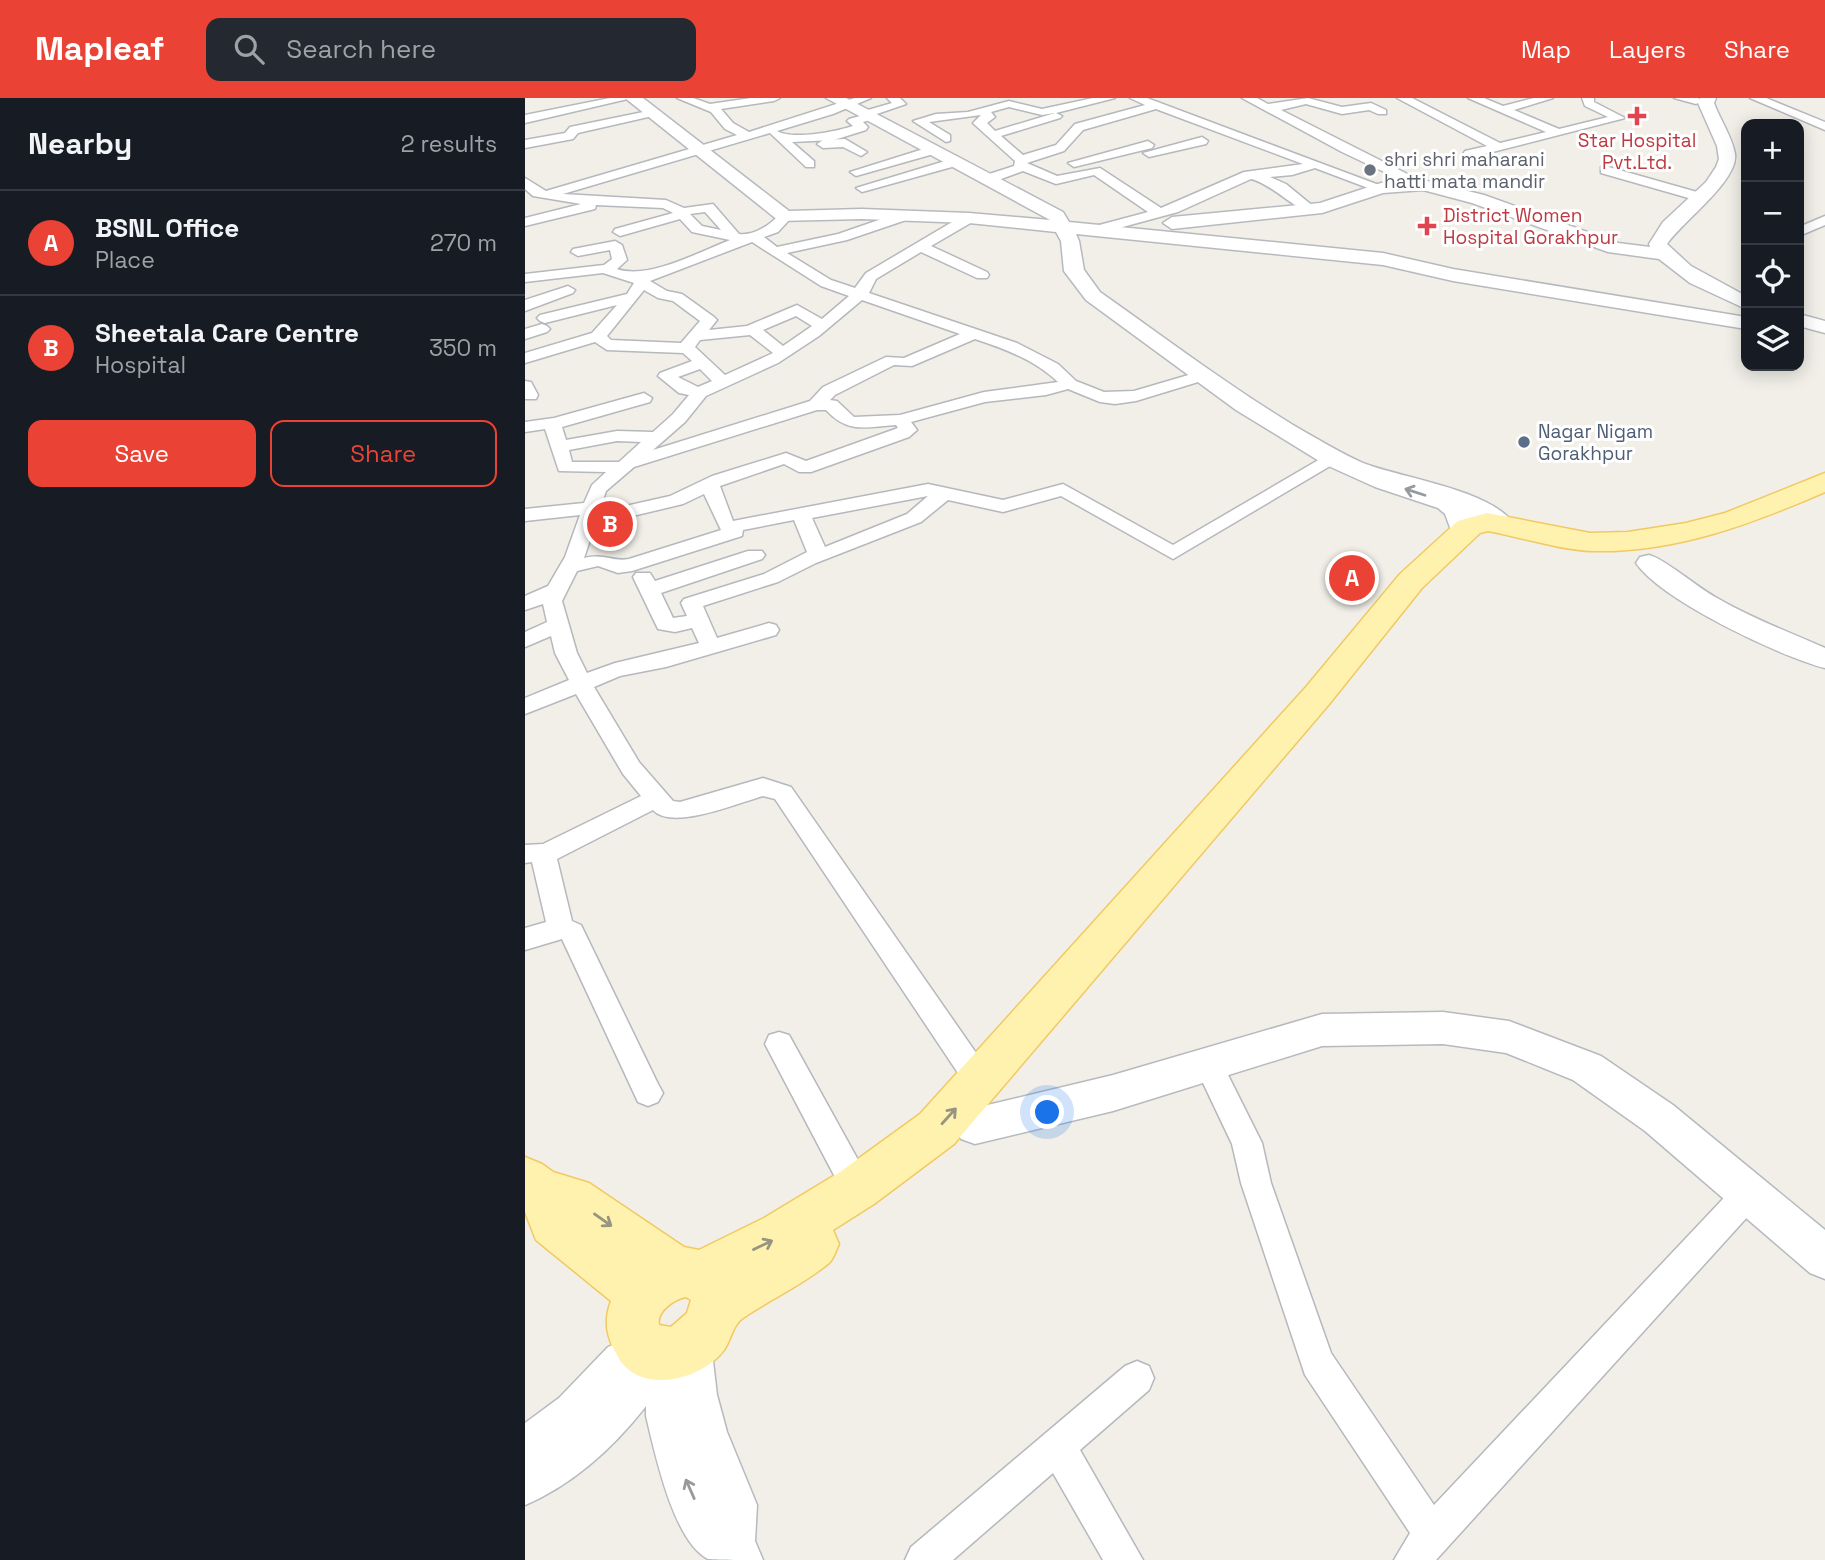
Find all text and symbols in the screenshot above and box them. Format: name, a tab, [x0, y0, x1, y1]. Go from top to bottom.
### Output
search box	[206, 18, 696, 81]
text: Mapleaf	[35, 28, 164, 70]
icon: search	[230, 30, 268, 68]
text: Search here	[286, 32, 436, 66]
text: Map	[1521, 34, 1571, 65]
text: Layers	[1609, 34, 1686, 65]
text: Share	[1724, 34, 1790, 65]
marker: Star Hospital Pvt.Ltd.	[1627, 106, 1647, 126]
map controls	[1741, 119, 1804, 371]
button: +	[1741, 119, 1804, 182]
text: Nearby	[28, 124, 132, 163]
place label: Star Hospital Pvt.Ltd.	[1578, 128, 1696, 175]
text: 2 results	[401, 129, 497, 159]
place label: shri shri maharani hatti mata mandir	[1384, 147, 1545, 194]
marker: shri shri maharani hatti mata mandir	[1362, 162, 1378, 178]
button: −	[1741, 182, 1804, 245]
place label: District Women Hospital Gorakhpur	[1443, 203, 1618, 250]
text: BSNL Office	[95, 211, 239, 245]
marker: District Women Hospital Gorakhpur	[1417, 216, 1437, 236]
text: A	[44, 228, 58, 258]
text: 270 m	[430, 228, 497, 258]
text: Place	[95, 245, 155, 275]
button: locate	[1741, 245, 1804, 308]
button: layers	[1741, 308, 1804, 371]
text: Sheetala Care Centre	[95, 316, 359, 350]
text: B	[43, 333, 59, 363]
text: 350 m	[429, 333, 497, 363]
text: Hospital	[95, 350, 186, 380]
place label: Nagar Nigam Gorakhpur	[1538, 419, 1653, 466]
button: Save	[28, 420, 256, 487]
button: Share	[270, 420, 497, 487]
marker: Nagar Nigam Gorakhpur	[1516, 434, 1532, 450]
one-way arrow	[1404, 485, 1426, 497]
pin: B	[587, 498, 633, 550]
pin: A	[1329, 552, 1375, 604]
your location	[1030, 1095, 1064, 1129]
one-way arrow	[941, 1107, 957, 1125]
one-way arrow	[593, 1213, 612, 1227]
one-way arrow	[752, 1237, 773, 1251]
one-way arrow	[683, 1479, 696, 1500]

